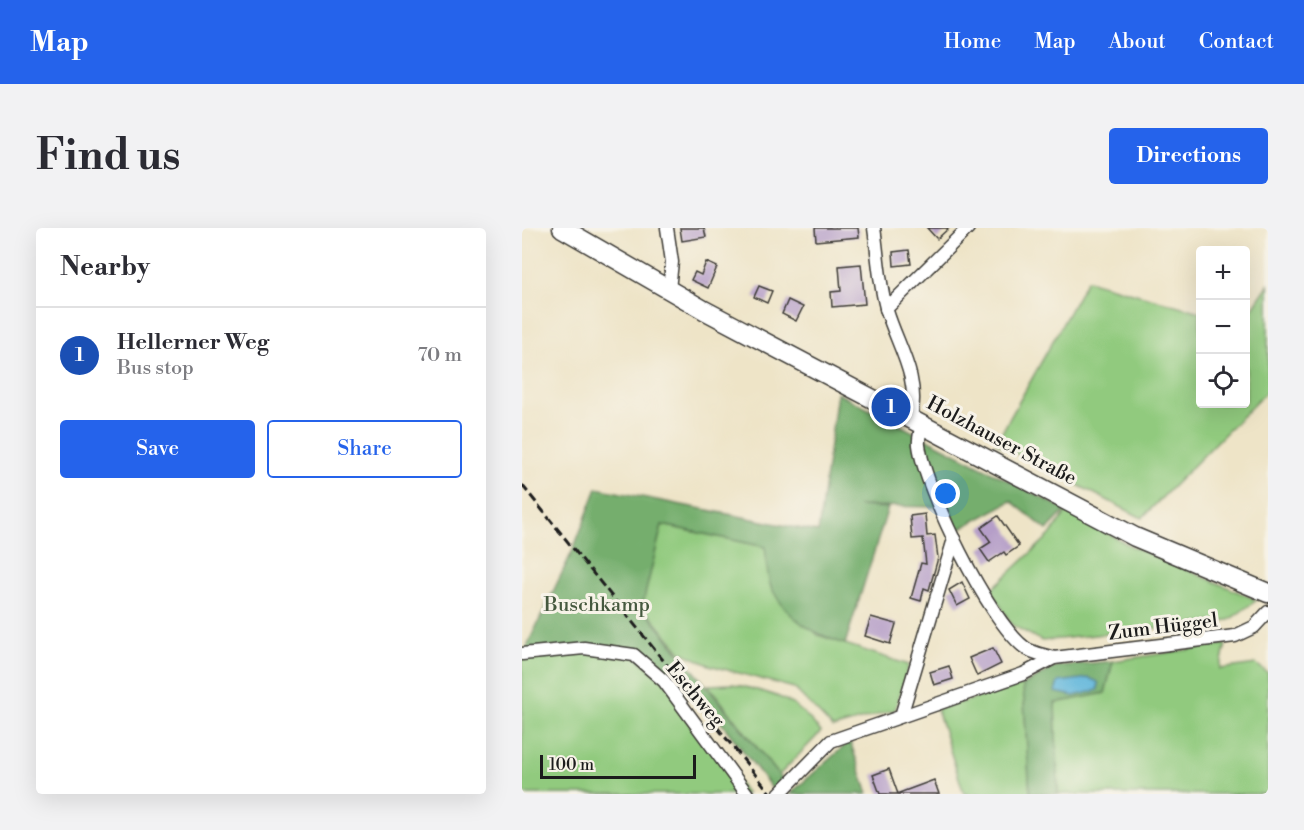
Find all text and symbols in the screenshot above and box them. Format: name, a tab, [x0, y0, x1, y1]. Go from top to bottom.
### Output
text: Map	[30, 25, 89, 60]
text: Home	[944, 29, 1001, 55]
text: Map	[1034, 29, 1076, 55]
text: About	[1109, 29, 1166, 55]
text: Contact	[1199, 29, 1274, 55]
button: Directions	[1109, 128, 1268, 184]
text: Find us	[36, 130, 180, 183]
map controls	[1196, 246, 1250, 408]
button: +	[1196, 246, 1250, 300]
text: Nearby	[60, 251, 150, 283]
button: −	[1196, 300, 1250, 354]
text: Hellerner Weg	[117, 329, 269, 356]
text: 1	[75, 343, 84, 368]
text: 70 m	[418, 343, 462, 368]
button: locate	[1196, 354, 1250, 408]
text: Bus stop	[117, 356, 194, 381]
pin: 1	[872, 384, 910, 429]
street label: Holzhauser Straße	[922, 391, 1081, 491]
button: Save	[60, 420, 255, 478]
button: Share	[267, 420, 462, 478]
your location	[931, 479, 960, 508]
park label: Buschkamp	[543, 593, 650, 618]
street label: Zum Hüggel	[1107, 608, 1219, 647]
street label: Eschweg	[660, 657, 730, 734]
scale bar	[540, 752, 696, 780]
text: 100 m	[549, 755, 594, 775]

